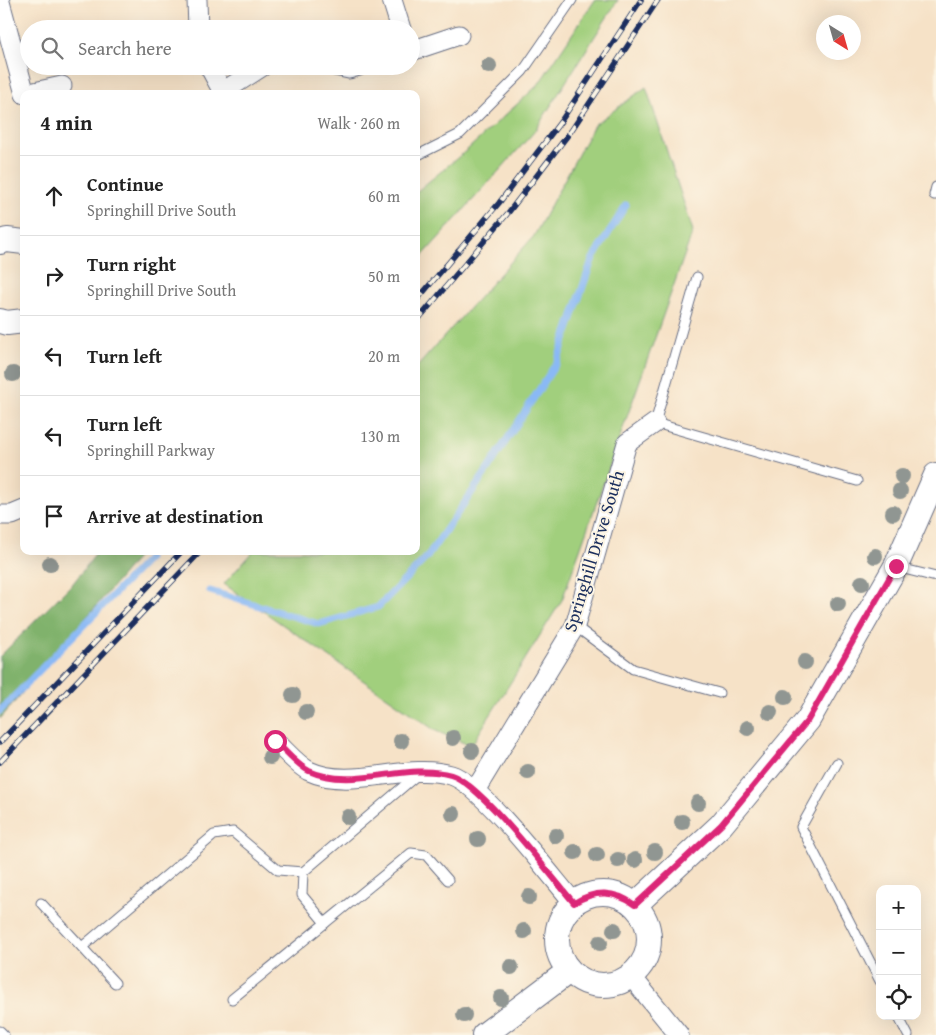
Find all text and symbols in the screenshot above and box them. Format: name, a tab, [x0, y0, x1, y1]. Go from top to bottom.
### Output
north arrow	[816, 15, 861, 60]
search box	[20, 20, 420, 75]
icon: search	[38, 34, 66, 62]
text: Search here	[78, 34, 172, 62]
text: 4 min	[40, 107, 92, 138]
text: Walk · 260 m	[317, 111, 400, 135]
text: Continue	[87, 170, 164, 198]
icon: ahead	[40, 182, 68, 210]
text: 60 m	[368, 184, 400, 208]
text: Springhill Drive South	[87, 198, 236, 222]
text: Turn right	[87, 250, 176, 278]
icon: right	[40, 262, 68, 290]
text: 50 m	[368, 264, 400, 288]
text: Springhill Drive South	[87, 278, 236, 302]
icon: left	[40, 342, 68, 370]
text: Turn left	[87, 342, 162, 370]
text: 20 m	[368, 344, 400, 368]
text: Turn left	[87, 410, 162, 438]
icon: left	[40, 422, 68, 450]
text: 130 m	[360, 424, 400, 448]
text: Springhill Parkway	[87, 438, 215, 462]
street label: Springhill Drive South	[556, 467, 631, 635]
icon: arrive	[40, 502, 68, 530]
text: Arrive at destination	[87, 502, 263, 530]
route end	[885, 555, 908, 578]
route start	[264, 730, 287, 753]
map controls	[876, 885, 921, 1020]
button: +	[876, 885, 921, 930]
button: −	[876, 930, 921, 975]
button: locate	[876, 975, 921, 1020]

